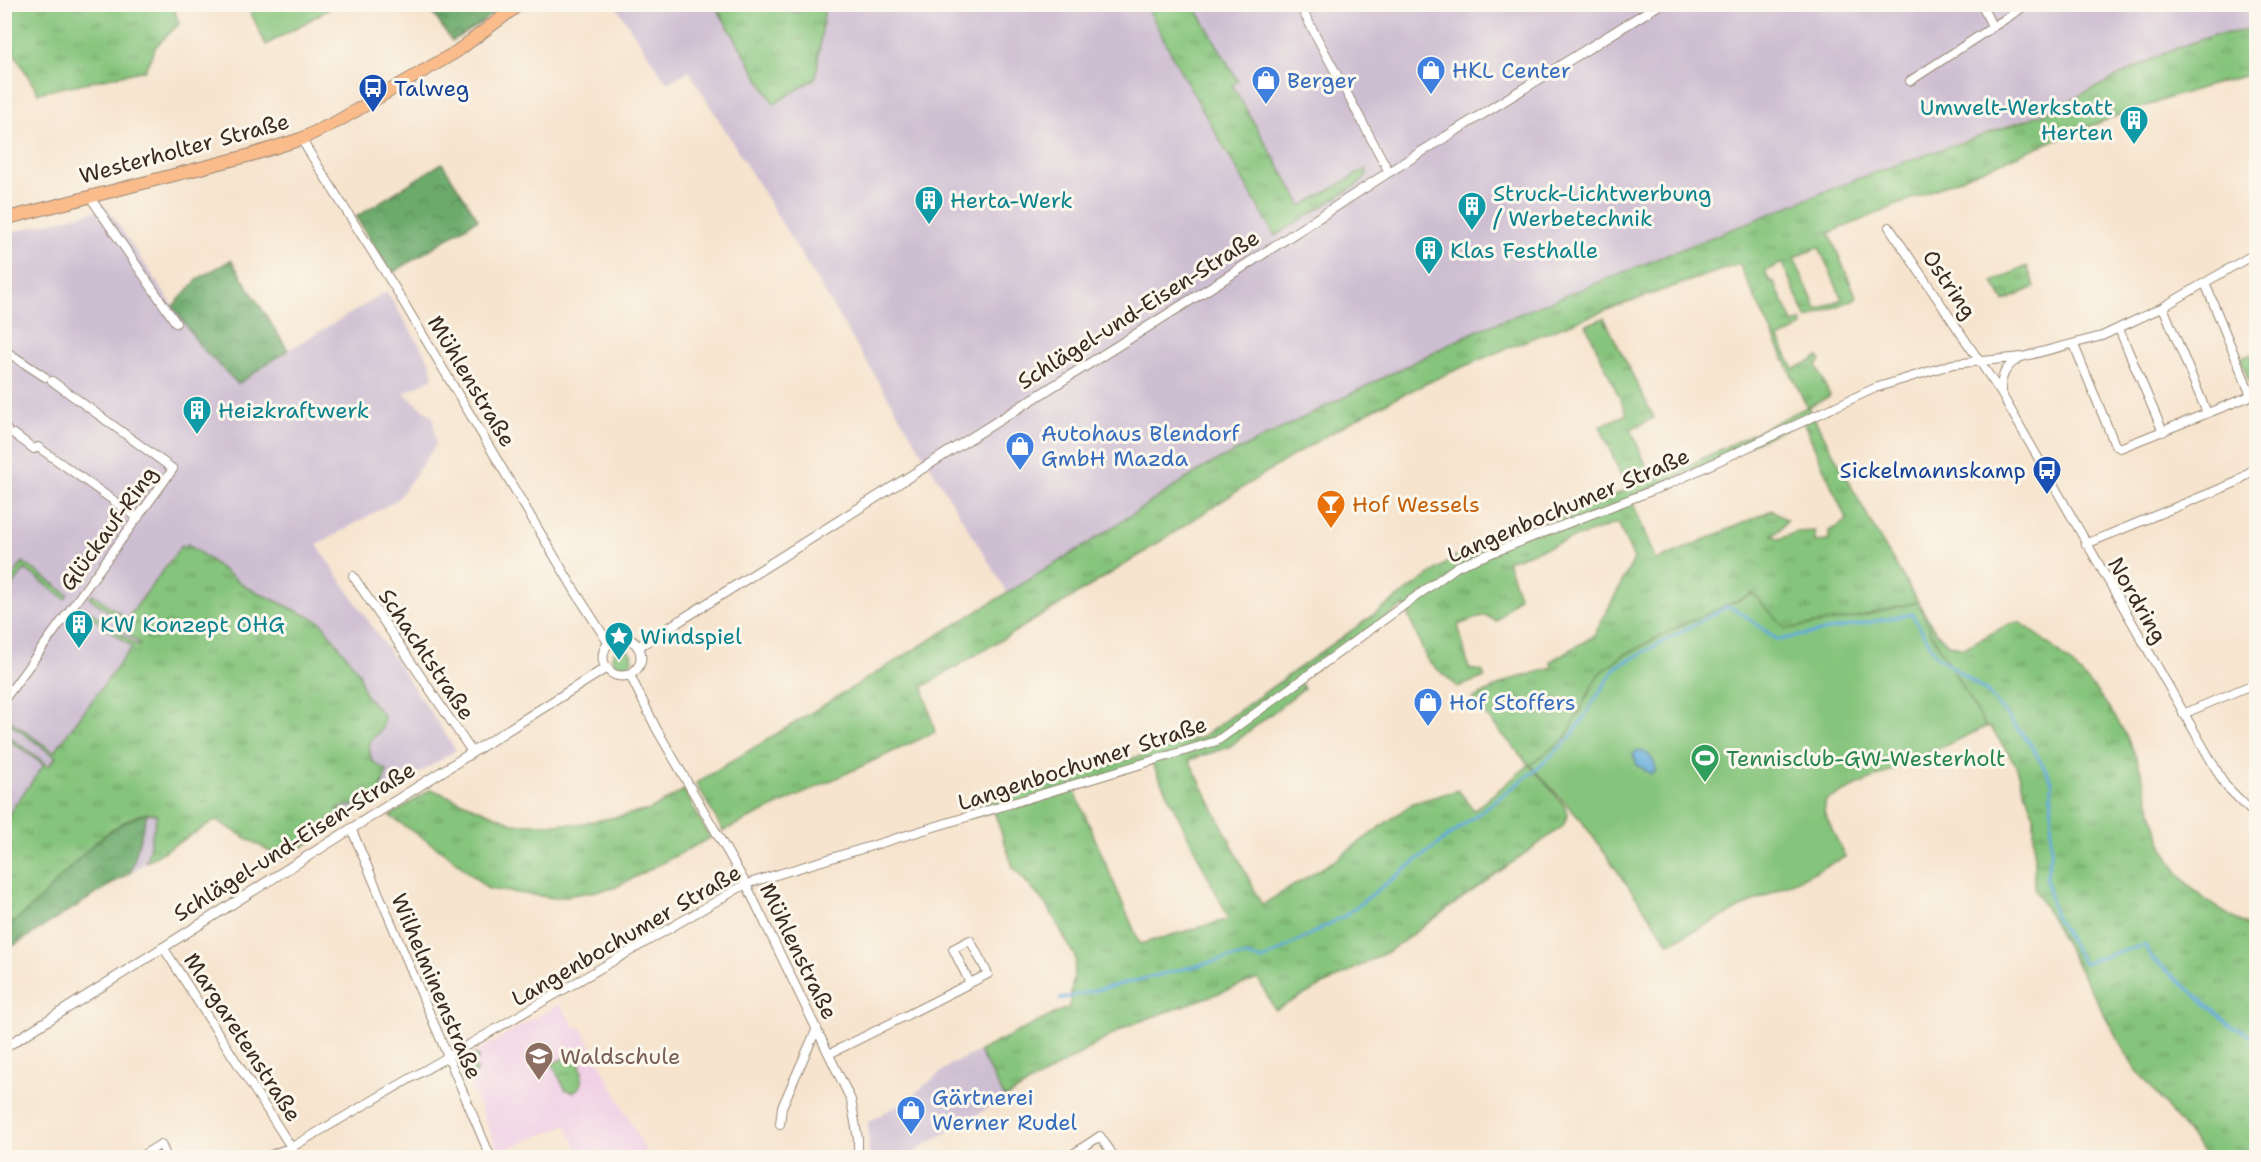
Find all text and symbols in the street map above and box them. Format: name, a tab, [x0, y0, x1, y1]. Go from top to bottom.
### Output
shop icon: HKL Center	[1415, 54, 1447, 96]
place label: HKL Center	[1452, 56, 1571, 85]
shop icon: Berger	[1250, 64, 1282, 106]
place label: Berger	[1287, 66, 1357, 95]
bus stop icon: Talweg	[357, 72, 389, 114]
place label: Talweg	[394, 74, 469, 103]
place label: Umwelt-Werkstatt Herten	[1920, 93, 2113, 147]
building icon: Umwelt-Werkstatt Herten	[2118, 104, 2150, 146]
street label: Westerholter Straße	[76, 106, 292, 190]
place label: Struck-Lichtwerbung / Werbetechnik	[1493, 179, 1712, 233]
building icon: Herta-Werk	[913, 184, 945, 226]
place label: Herta-Werk	[950, 186, 1073, 215]
building icon: Struck-Lichtwerbung / Werbetechnik	[1456, 190, 1488, 232]
street label: Schlägel-und-Eisen-Straße	[1012, 223, 1265, 396]
building icon: Klas Festhalle	[1413, 234, 1445, 276]
place label: Klas Festhalle	[1450, 236, 1598, 265]
street label: Ostring	[1916, 244, 1983, 325]
street label: Mühlenstraße	[421, 310, 522, 452]
building icon: Heizkraftwerk	[181, 394, 213, 436]
place label: Heizkraftwerk	[218, 396, 369, 425]
place label: Autohaus Blendorf GmbH Mazda	[1041, 419, 1241, 473]
shop icon: Autohaus Blendorf GmbH Mazda	[1004, 430, 1036, 472]
street label: Langenbochumer Straße	[1443, 441, 1694, 570]
bus stop icon: Sickelmannskamp	[2031, 454, 2063, 496]
place label: Sickelmannskamp	[1840, 456, 2026, 485]
street label: Glückauf-Ring	[53, 460, 164, 597]
bar icon: Hof Wessels	[1315, 488, 1347, 530]
place label: Hof Wessels	[1352, 490, 1480, 519]
street label: Nordring	[2101, 552, 2174, 649]
street label: Schachtstraße	[372, 583, 481, 726]
building icon: KW Konzept OHG	[63, 608, 95, 650]
place label: KW Konzept OHG	[100, 610, 285, 639]
place icon: Windspiel	[603, 620, 635, 662]
place label: Windspiel	[640, 622, 742, 651]
shop icon: Hof Stoffers	[1412, 686, 1444, 728]
place label: Hof Stoffers	[1449, 688, 1576, 717]
street label: Langenbochumer Straße	[954, 709, 1210, 818]
sports icon: Tennisclub-GW-Westerholt	[1689, 742, 1721, 784]
place label: Tennisclub-GW-Westerholt	[1726, 744, 2006, 773]
street label: Schlägel-und-Eisen-Straße	[168, 755, 421, 928]
street label: Langenbochumer Straße	[506, 858, 746, 1013]
street label: Mühlenstraße	[753, 878, 844, 1024]
street label: Wilhelminenstraße	[384, 889, 489, 1084]
street label: Margaretenstraße	[177, 947, 308, 1127]
school or university icon: Waldschule	[523, 1040, 555, 1082]
place label: Waldschule	[560, 1042, 680, 1071]
place label: Gärtnerei Werner Rudel	[932, 1083, 1078, 1137]
shop icon: Gärtnerei Werner Rudel	[895, 1094, 927, 1136]

